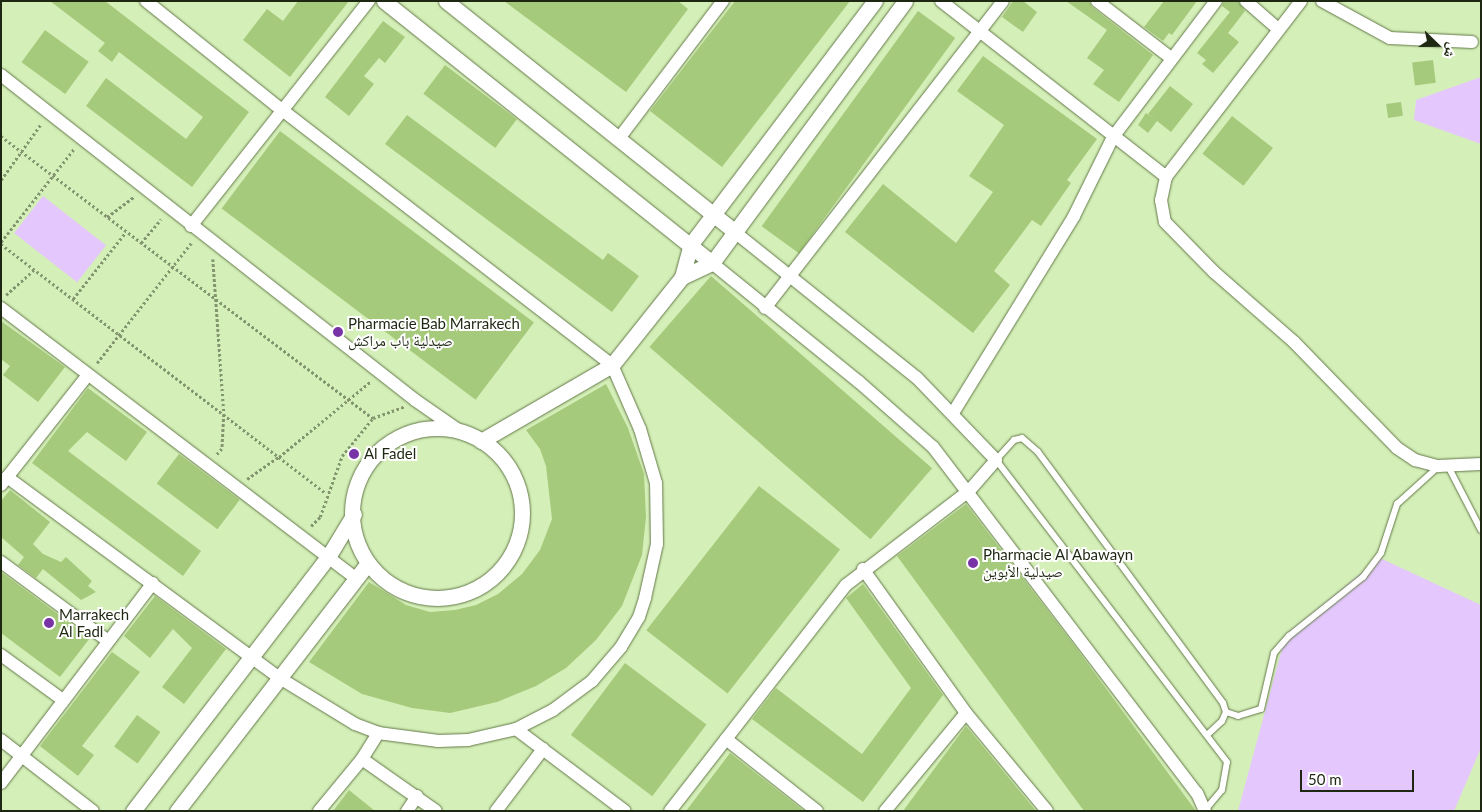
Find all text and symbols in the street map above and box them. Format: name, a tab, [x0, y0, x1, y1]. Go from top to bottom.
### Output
north arrow	[1412, 20, 1462, 70]
text: ش	[1441, 41, 1462, 61]
place label: Pharmacie Bab Marrakech صيدلية باب مراكش	[348, 314, 520, 349]
marker: Pharmacie Bab Marrakech صيدلية باب مراكش	[332, 326, 344, 338]
place label: Al Fadel	[364, 445, 416, 463]
marker: Al Fadel	[348, 448, 360, 460]
place label: Pharmacie Al Abawayn صيدلية الأبوين	[983, 545, 1134, 580]
marker: Pharmacie Al Abawayn صيدلية الأبوين	[967, 557, 979, 569]
place label: Marrakech Al Fadl	[59, 605, 129, 640]
marker: Marrakech Al Fadl	[43, 617, 55, 629]
scale bar	[1302, 760, 1416, 792]
text: 50 m	[1308, 770, 1342, 788]

